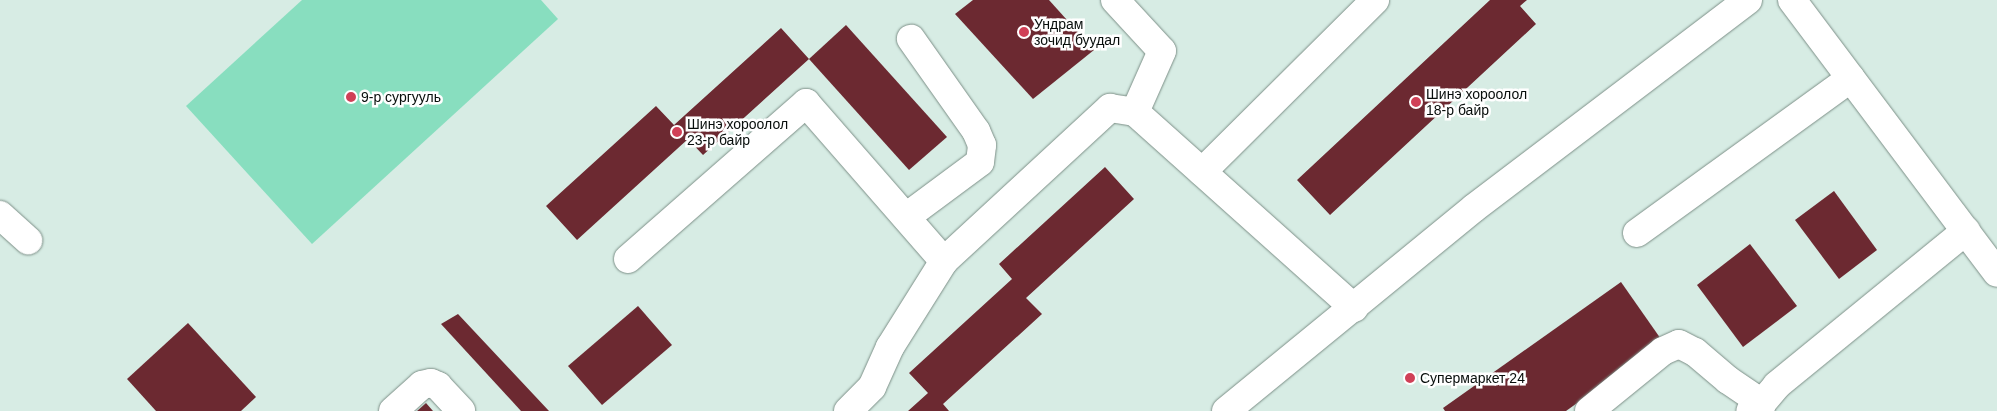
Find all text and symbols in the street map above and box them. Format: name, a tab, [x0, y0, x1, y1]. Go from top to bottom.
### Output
place label: Ундрам зочид буудал	[1034, 16, 1120, 48]
marker: Ундрам зочид буудал	[1018, 26, 1030, 38]
place label: Шинэ хороолол 18-р байр	[1426, 86, 1527, 118]
place label: 9-р сургууль	[361, 89, 441, 105]
marker: 9-р сургууль	[345, 91, 357, 103]
marker: Шинэ хороолол 18-р байр	[1410, 96, 1422, 108]
place label: Шинэ хороолол 23-р байр	[687, 116, 788, 148]
marker: Шинэ хороолол 23-р байр	[671, 126, 683, 138]
place label: Супермаркет 24	[1420, 370, 1525, 386]
marker: Супермаркет 24	[1404, 372, 1416, 384]

